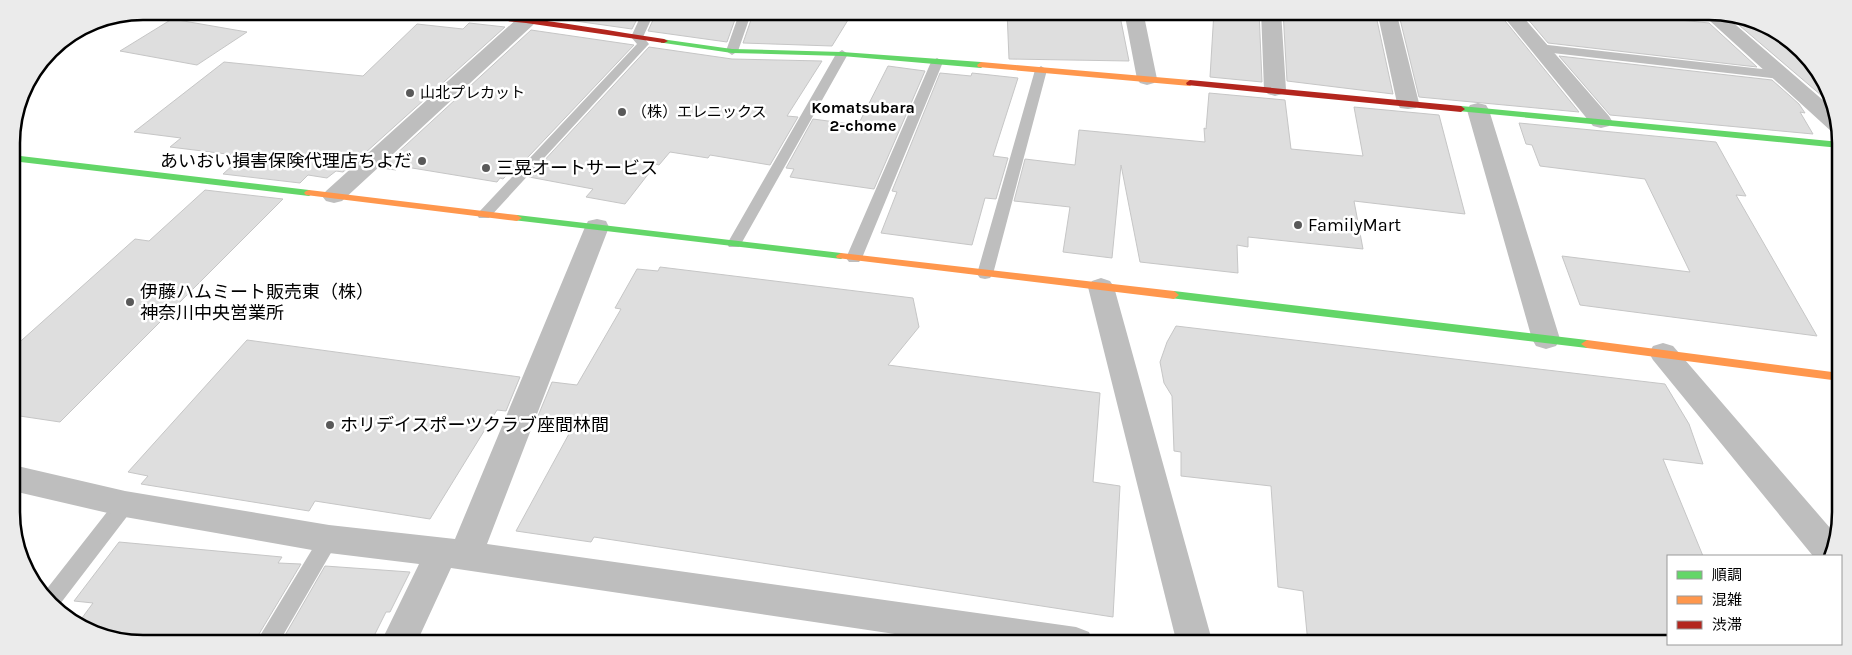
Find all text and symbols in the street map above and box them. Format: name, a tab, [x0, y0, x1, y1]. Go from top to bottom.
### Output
place label: 山北プレカット	[420, 84, 525, 102]
marker: 山北プレカット	[404, 87, 416, 99]
district label: Komatsubara 2-chome	[811, 98, 915, 135]
place label: （株）エレニックス	[632, 103, 767, 121]
marker: （株）エレニックス	[616, 106, 628, 118]
place label: あいおい損害保険代理店ちよだ	[160, 150, 412, 172]
marker: あいおい損害保険代理店ちよだ	[416, 155, 428, 167]
place label: 三晃オートサービス	[496, 157, 658, 179]
marker: 三晃オートサービス	[480, 162, 492, 174]
place label: FamilyMart	[1308, 214, 1401, 236]
marker: FamilyMart	[1292, 219, 1304, 231]
place label: 伊藤ハムミート販売東（株） 神奈川中央営業所	[140, 281, 374, 324]
marker: 伊藤ハムミート販売東（株） 神奈川中央営業所	[124, 296, 136, 308]
place label: ホリデイスポーツクラブ座間林間	[340, 414, 609, 436]
marker: ホリデイスポーツクラブ座間林間	[324, 419, 336, 431]
legend	[1667, 555, 1842, 645]
text: 順調	[1712, 566, 1742, 584]
text: 混雑	[1712, 591, 1742, 609]
text: 渋滞	[1712, 616, 1742, 634]

